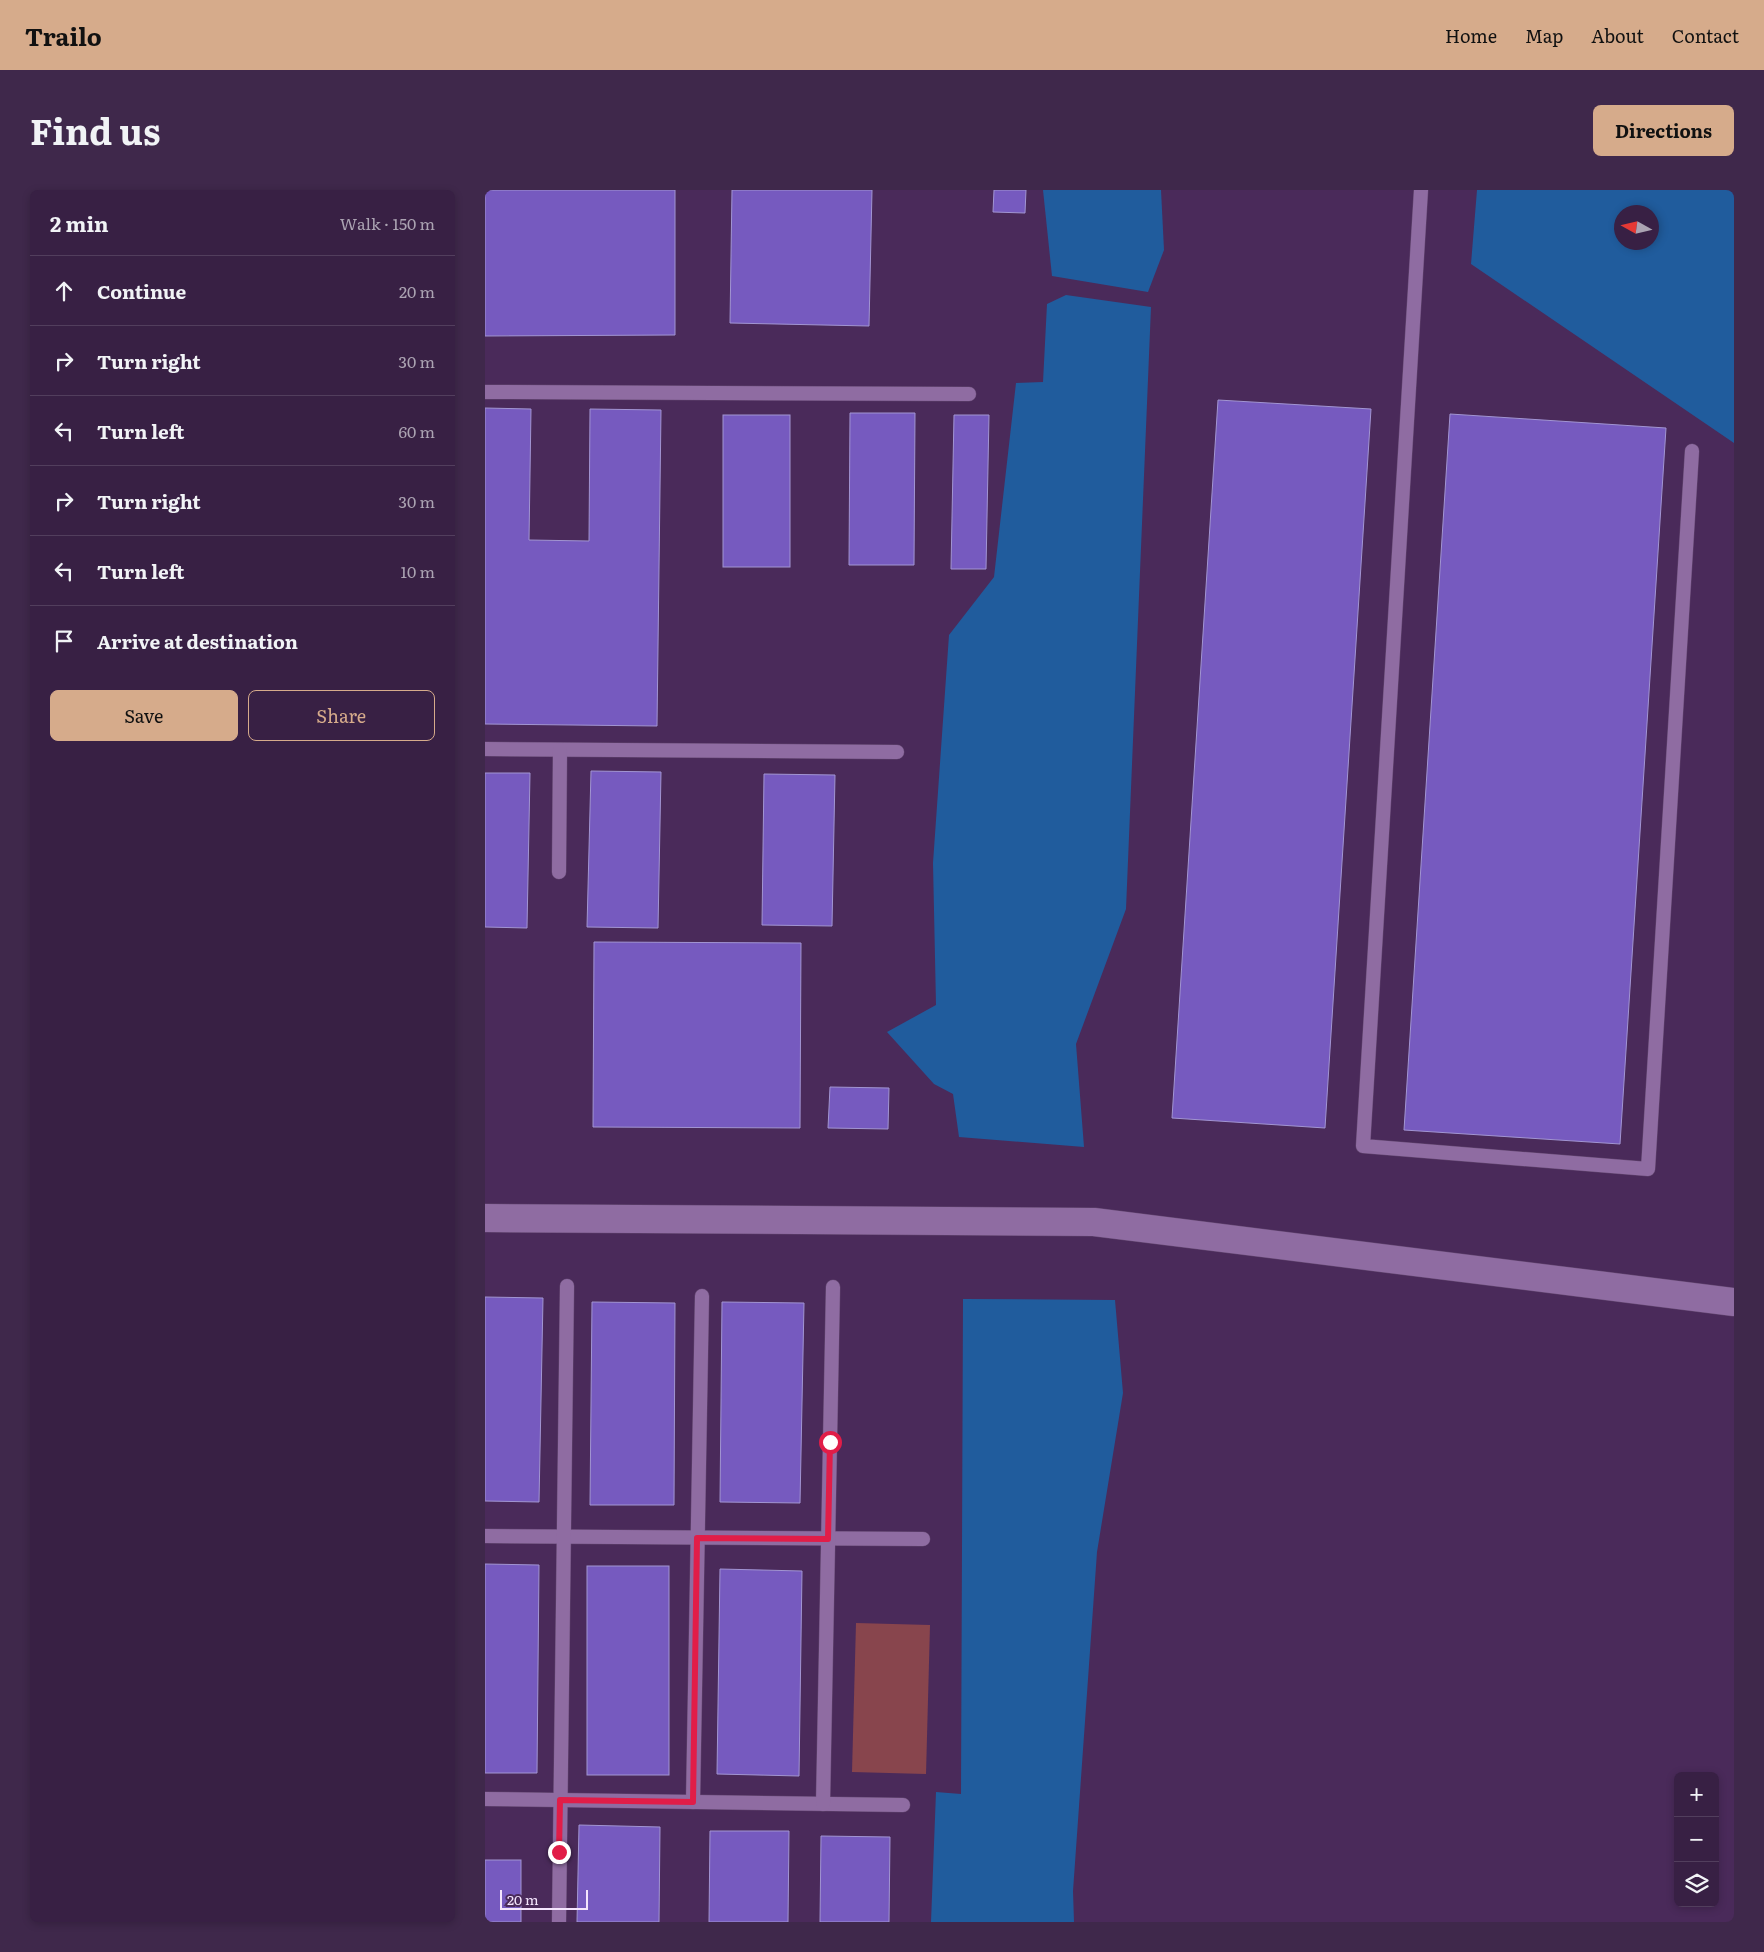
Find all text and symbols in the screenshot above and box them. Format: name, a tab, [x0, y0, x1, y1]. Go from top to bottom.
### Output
text: Trailo	[25, 18, 102, 53]
text: Home	[1445, 22, 1497, 49]
text: Map	[1525, 22, 1563, 49]
text: About	[1591, 22, 1644, 49]
text: Contact	[1672, 22, 1739, 49]
text: Find us	[30, 104, 160, 156]
button: Directions	[1593, 105, 1734, 156]
north arrow	[1614, 205, 1659, 250]
text: 2 min	[50, 207, 109, 238]
text: Walk · 150 m	[340, 211, 435, 235]
icon: ahead	[50, 277, 78, 305]
text: Continue	[97, 277, 186, 305]
text: 20 m	[399, 279, 435, 303]
icon: right	[50, 347, 78, 375]
text: Turn right	[97, 347, 201, 375]
text: 30 m	[398, 349, 435, 373]
icon: left	[50, 417, 78, 445]
text: Turn left	[97, 417, 184, 445]
text: 60 m	[398, 419, 435, 443]
icon: right	[50, 487, 78, 515]
text: Turn right	[97, 487, 201, 515]
text: 30 m	[398, 489, 435, 513]
icon: left	[50, 557, 78, 585]
text: Turn left	[97, 557, 184, 585]
text: 10 m	[401, 559, 435, 583]
icon: arrive	[50, 627, 78, 655]
text: Arrive at destination	[97, 627, 298, 655]
button: Save	[50, 690, 238, 741]
button: Share	[248, 690, 435, 741]
route start	[819, 1431, 842, 1454]
map controls	[1674, 1772, 1719, 1907]
button: +	[1674, 1772, 1719, 1817]
button: −	[1674, 1817, 1719, 1862]
route end	[548, 1841, 571, 1864]
button: layers	[1674, 1862, 1719, 1907]
scale bar	[500, 1887, 587, 1910]
text: 20 m	[507, 1889, 539, 1909]

